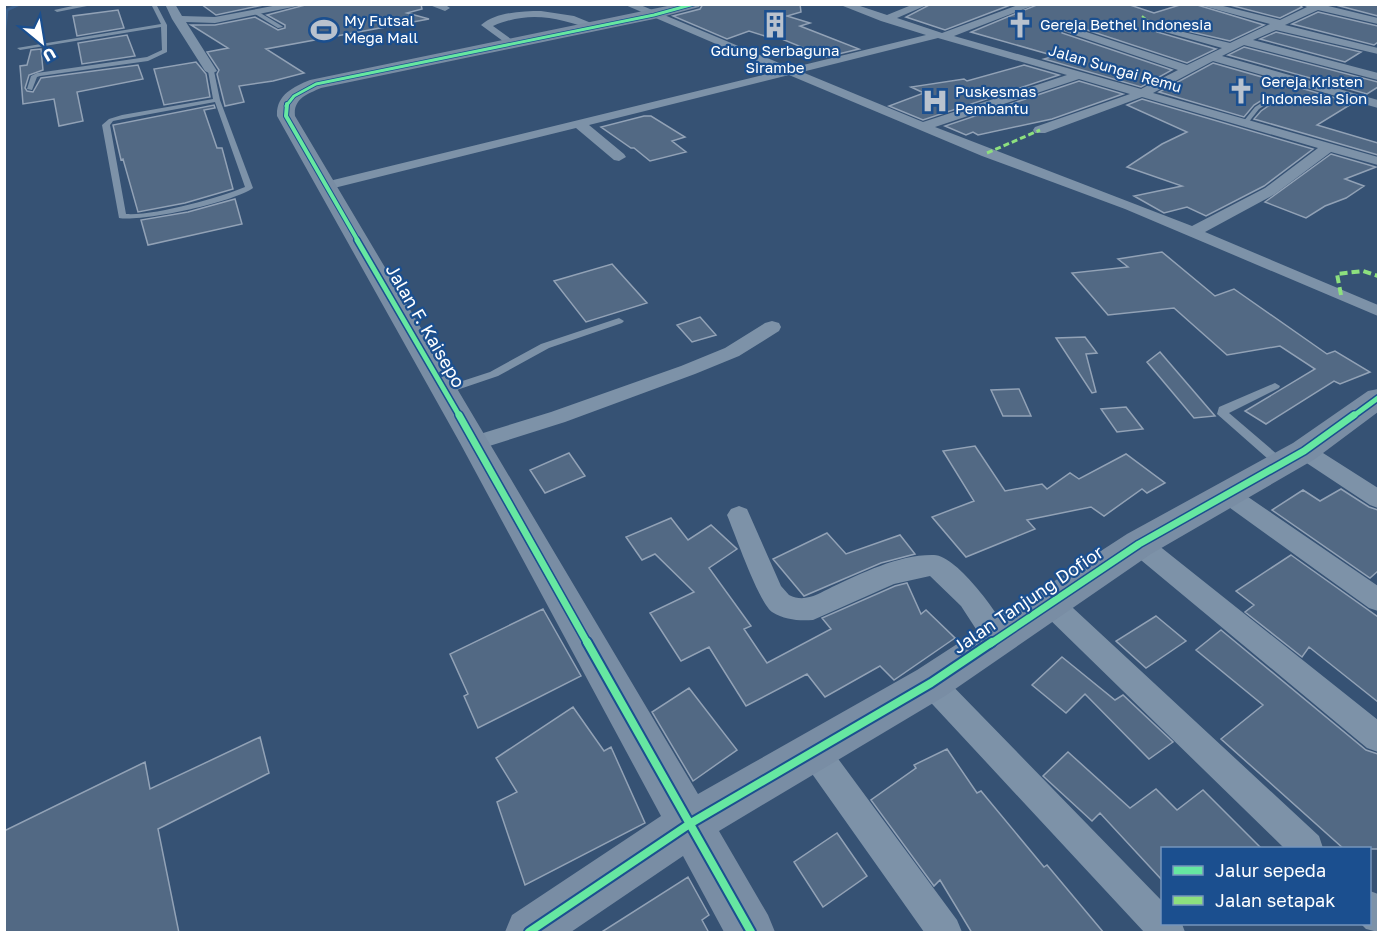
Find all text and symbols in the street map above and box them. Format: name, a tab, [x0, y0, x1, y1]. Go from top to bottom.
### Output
building icon: Gdung Serbaguna Sirambe	[760, 10, 790, 40]
church icon: Gereja Bethel Indonesia	[1005, 10, 1035, 40]
place label: My Futsal Mega Mall	[344, 11, 418, 46]
north arrow	[12, 12, 72, 72]
sports icon: My Futsal Mega Mall	[309, 15, 339, 45]
place label: Gereja Bethel Indonesia	[1040, 15, 1212, 33]
street label: Jalan Sungai Remu	[1047, 40, 1184, 96]
place label: Gdung Serbaguna Sirambe	[711, 41, 839, 76]
text: U	[39, 43, 60, 67]
place label: Gereja Kristen Indonesia Sion	[1261, 72, 1367, 107]
church icon: Gereja Kristen Indonesia Sion	[1226, 76, 1256, 106]
place label: Puskesmas Pembantu	[955, 82, 1036, 117]
hospital icon: Puskesmas Pembantu	[920, 86, 950, 116]
street label: Jalan F. Kaisepo	[382, 260, 470, 391]
street label: Jalan Tanjung Dofior	[948, 540, 1107, 658]
legend	[1161, 847, 1371, 925]
text: Jalur sepeda	[1215, 859, 1326, 881]
text: Jalan setapak	[1215, 889, 1335, 911]

